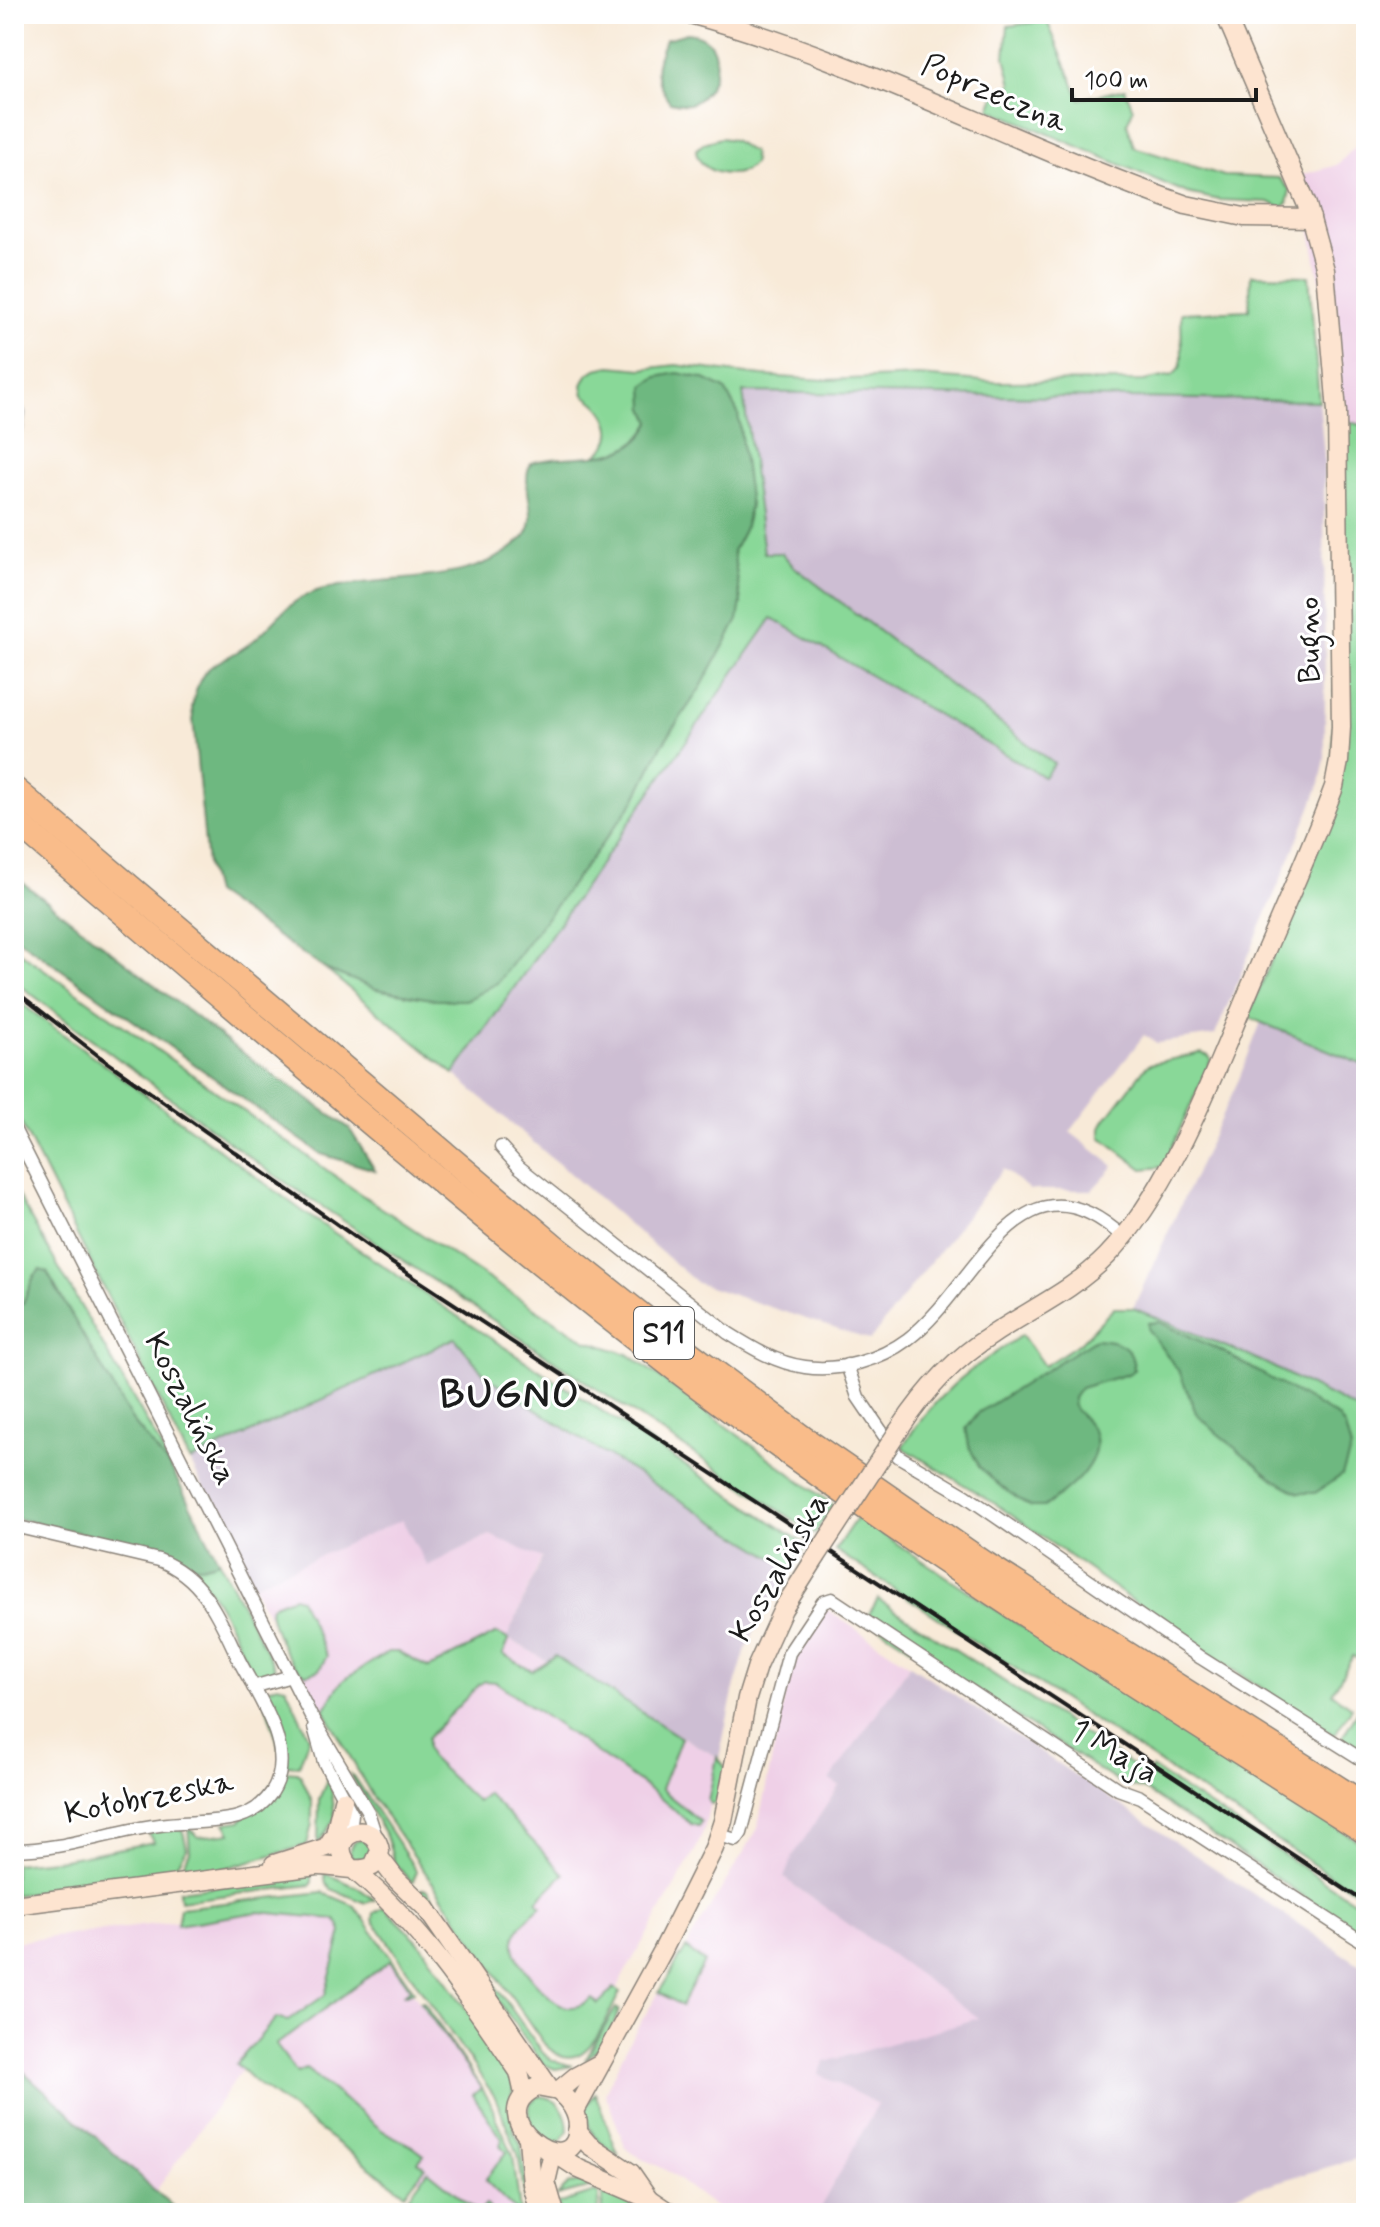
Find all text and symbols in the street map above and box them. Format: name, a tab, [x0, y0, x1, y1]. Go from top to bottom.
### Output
street label: Poprzeczna	[915, 44, 1074, 144]
scale bar	[1072, 52, 1256, 102]
text: 100 m	[1084, 66, 1148, 97]
street label: Bugno	[1288, 596, 1335, 684]
road number: S11	[634, 1307, 694, 1359]
street label: Koszalińska	[134, 1326, 246, 1492]
district label: BUGNO	[439, 1370, 581, 1422]
street label: Koszalińska	[720, 1486, 840, 1650]
street label: 1 Maja	[1062, 1709, 1166, 1795]
street label: Kołobrzeska	[61, 1761, 238, 1835]

